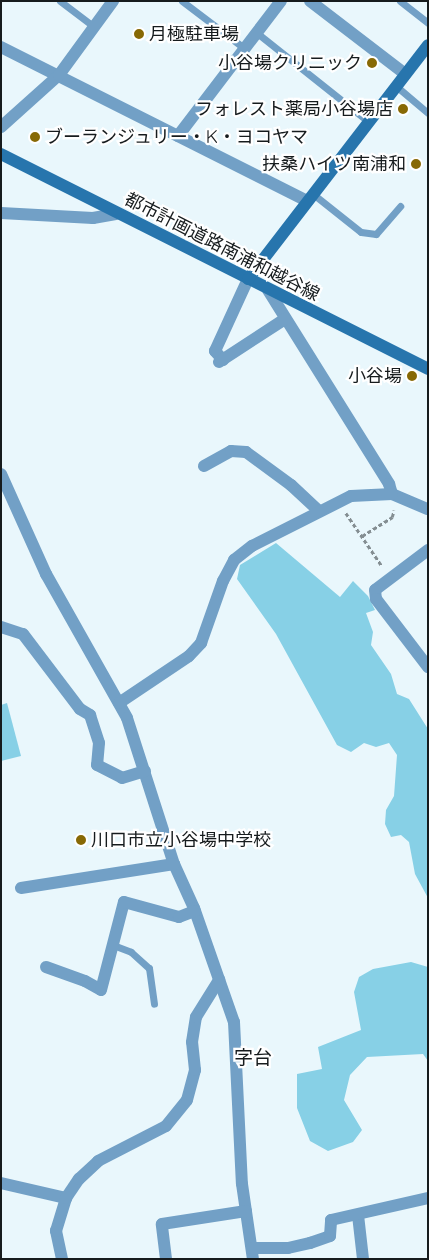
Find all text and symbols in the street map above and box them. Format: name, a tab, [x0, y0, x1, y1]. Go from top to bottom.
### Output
place label: 月極駐車場	[149, 23, 239, 45]
marker: 月極駐車場	[133, 28, 145, 40]
place label: 小谷場クリニック	[218, 52, 362, 74]
marker: 小谷場クリニック	[366, 57, 378, 69]
place label: フォレスト薬局小谷場店	[195, 98, 393, 120]
marker: フォレスト薬局小谷場店	[397, 103, 409, 115]
place label: ブーランジュリー・K・ヨコヤマ	[45, 126, 309, 148]
marker: ブーランジュリー・K・ヨコヤマ	[29, 131, 41, 143]
place label: 扶桑ハイツ南浦和	[262, 153, 406, 175]
marker: 扶桑ハイツ南浦和	[410, 158, 422, 170]
street label: 都市計画道路南浦和越谷線	[121, 188, 323, 306]
place label: 小谷場	[348, 365, 402, 387]
marker: 小谷場	[406, 370, 418, 382]
place label: 川口市立小谷場中学校	[91, 829, 271, 851]
marker: 川口市立小谷場中学校	[75, 834, 87, 846]
district label: 字台	[234, 1047, 272, 1069]

